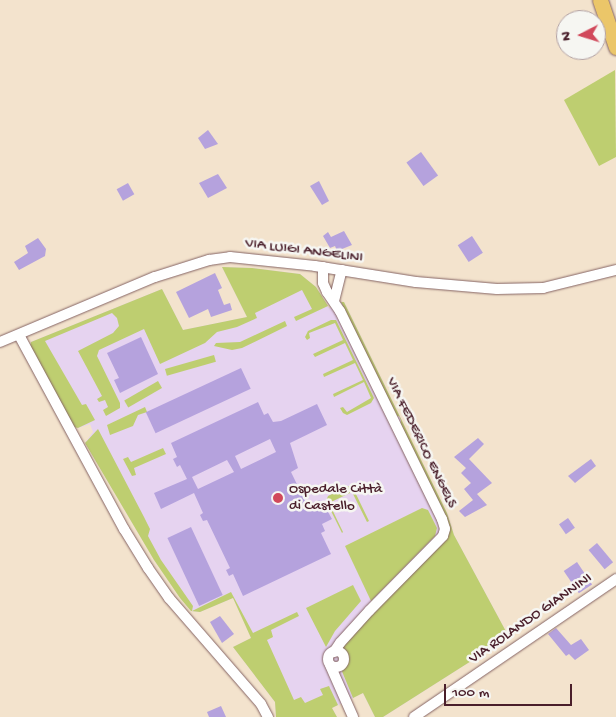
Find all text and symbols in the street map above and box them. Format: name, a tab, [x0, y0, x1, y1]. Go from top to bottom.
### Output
north arrow	[556, 10, 606, 60]
text: N	[558, 31, 575, 42]
street label: VIA LUIGI ANGELINI	[244, 235, 364, 267]
street label: VIA FEDERICO ENGELS	[382, 375, 460, 511]
place label: Ospedale Città di Castello	[289, 480, 382, 515]
marker: Ospedale Città di Castello	[271, 491, 285, 505]
street label: VIA ROLANDO GIANNINI	[466, 570, 596, 668]
scale bar	[446, 674, 574, 706]
text: 100 m	[452, 684, 489, 702]

